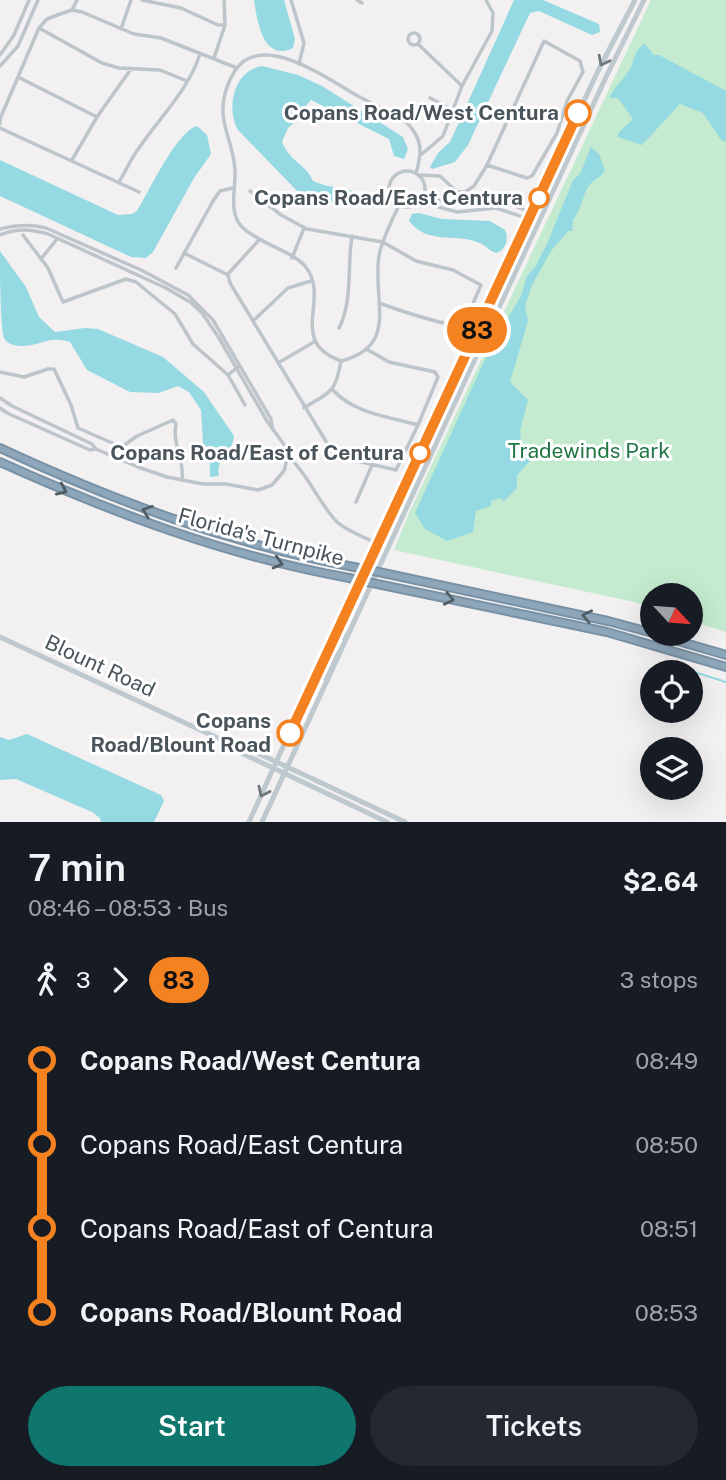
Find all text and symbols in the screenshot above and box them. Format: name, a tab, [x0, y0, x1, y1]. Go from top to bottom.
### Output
one-way arrow	[598, 54, 612, 66]
place label: Copans Road/West Centura	[284, 100, 559, 125]
marker: Copans Road/West Centura	[565, 100, 591, 126]
place label: Copans Road/East Centura	[254, 185, 523, 210]
marker: Copans Road/East Centura	[529, 188, 549, 208]
line badge: 83	[446, 307, 508, 353]
text: 83	[461, 316, 493, 344]
park label: Tradewinds Park	[508, 438, 670, 463]
place label: Copans Road/East of Centura	[110, 440, 404, 465]
marker: Copans Road/East of Centura	[410, 443, 430, 463]
one-way arrow	[55, 482, 68, 496]
street label: Florida's Turnpike	[175, 502, 347, 571]
one-way arrow	[141, 505, 153, 519]
one-way arrow	[271, 555, 283, 570]
north arrow	[640, 583, 704, 646]
map controls	[640, 583, 703, 800]
one-way arrow	[443, 590, 455, 605]
one-way arrow	[581, 610, 593, 625]
street label: Blount Road	[41, 629, 159, 702]
button: locate	[640, 660, 703, 723]
place label: Copans Road/Blount Road	[90, 708, 271, 757]
marker: Copans Road/Blount Road	[277, 720, 303, 746]
button: layers	[640, 737, 703, 800]
one-way arrow	[257, 785, 271, 797]
text: 7 min	[28, 845, 126, 890]
text: $2.64	[623, 866, 698, 897]
text: 08:46 – 08:53 · Bus	[28, 894, 228, 921]
icon: walk	[28, 961, 66, 999]
icon: forward	[101, 961, 139, 999]
text: 3	[76, 966, 91, 993]
text: 83	[163, 966, 195, 994]
text: 3 stops	[620, 966, 698, 993]
text: Copans Road/West Centura	[80, 1045, 421, 1076]
text: 08:49	[635, 1047, 698, 1074]
text: Copans Road/East Centura	[80, 1129, 403, 1160]
text: 08:50	[635, 1131, 698, 1158]
text: Copans Road/East of Centura	[80, 1213, 434, 1244]
text: 08:51	[640, 1215, 698, 1242]
text: Copans Road/Blount Road	[80, 1297, 402, 1328]
text: 08:53	[635, 1299, 698, 1326]
button: Start	[28, 1386, 356, 1466]
button: Tickets	[370, 1386, 698, 1466]

